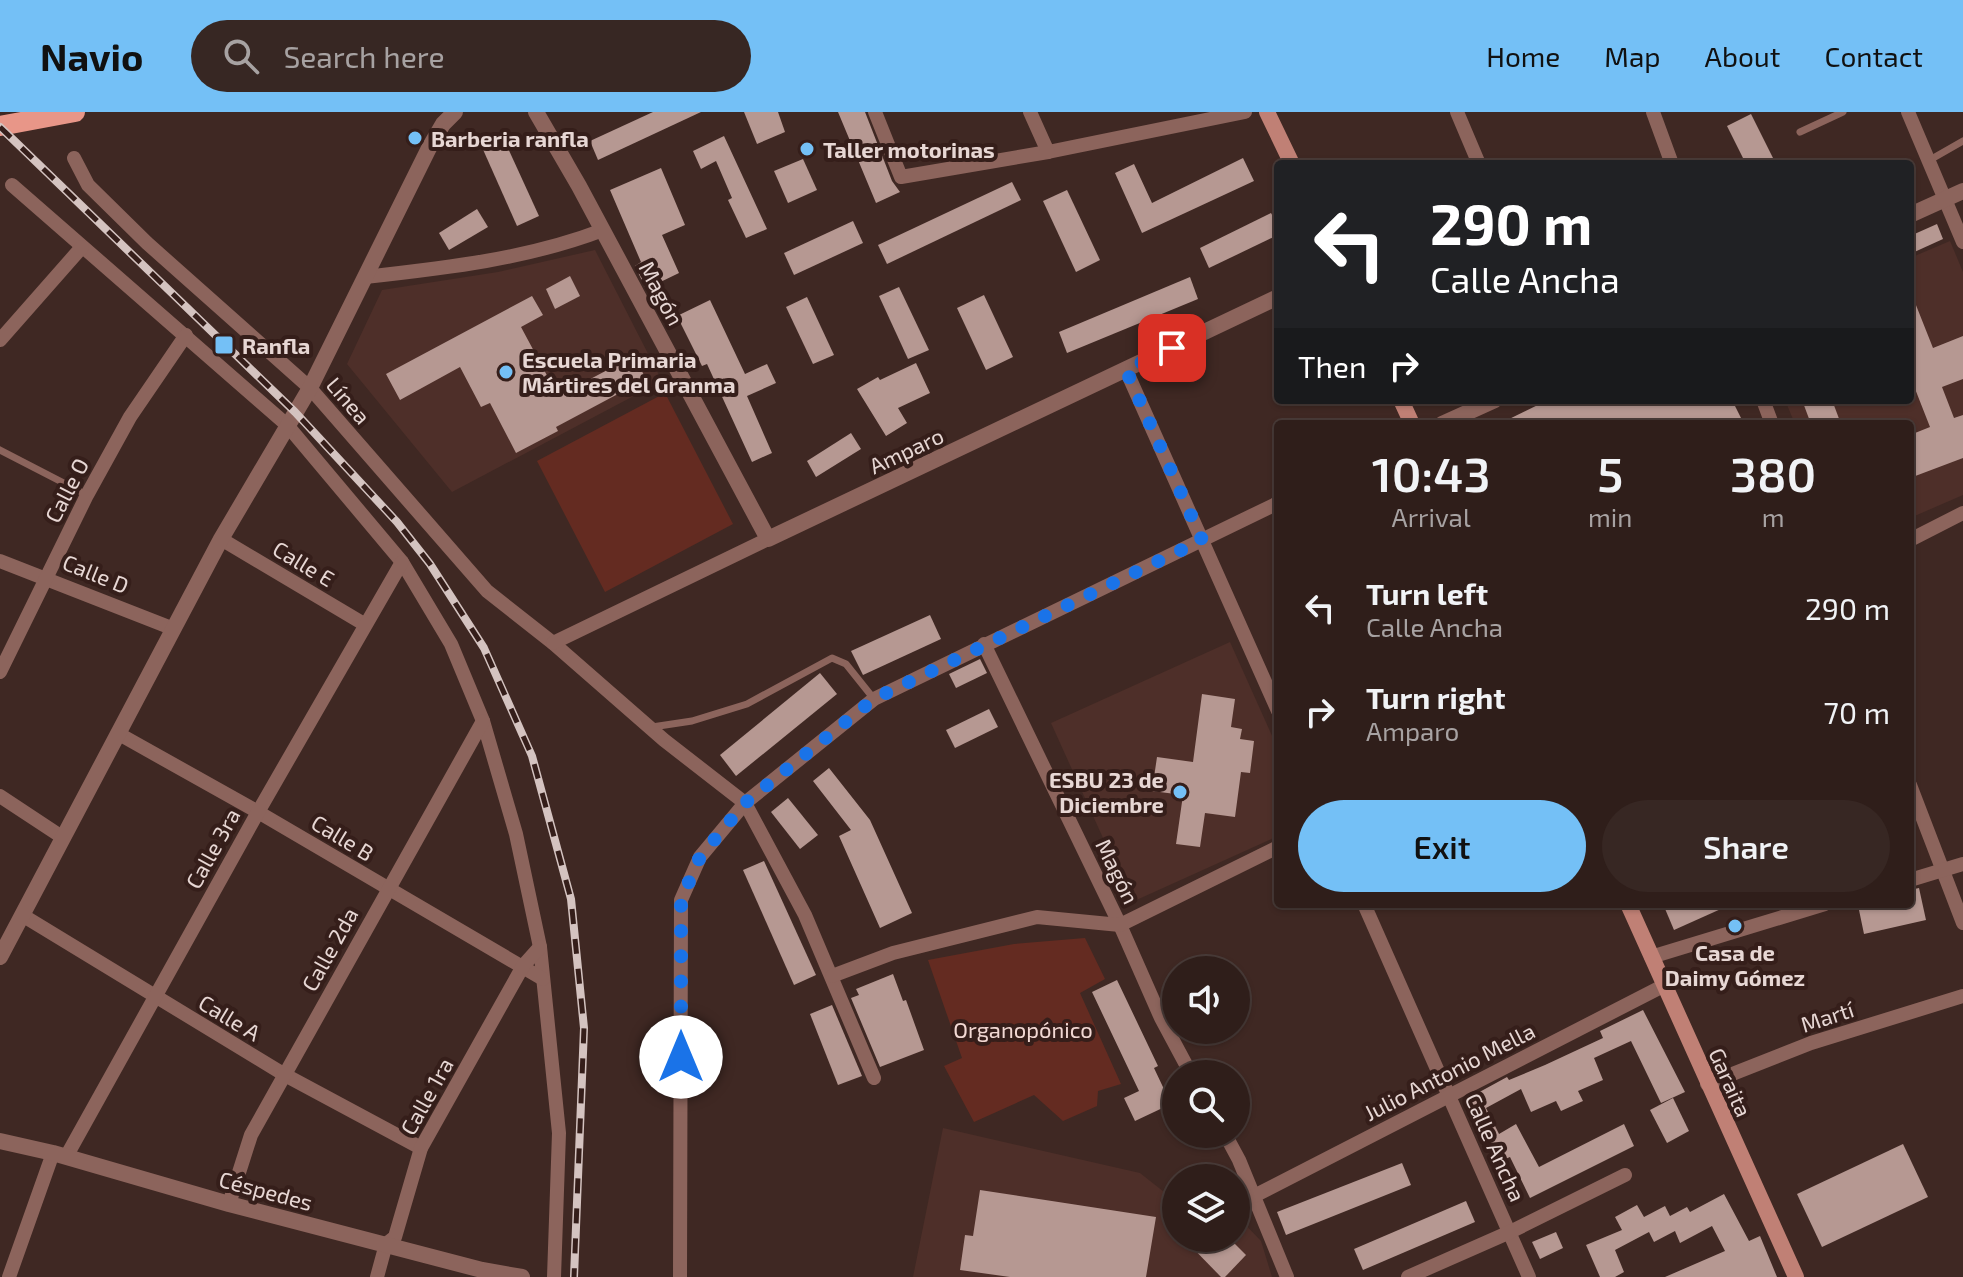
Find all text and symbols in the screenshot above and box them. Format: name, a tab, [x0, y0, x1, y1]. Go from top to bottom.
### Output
search box	[191, 20, 751, 92]
text: Navio	[40, 33, 143, 79]
icon: search	[219, 34, 263, 78]
text: Search here	[283, 38, 445, 74]
text: Home	[1486, 39, 1560, 73]
text: Map	[1604, 39, 1661, 73]
text: About	[1705, 39, 1780, 73]
text: Contact	[1824, 39, 1923, 73]
place label: Barberia ranfla	[431, 125, 589, 151]
marker: Barberia ranfla	[406, 129, 424, 147]
place label: Taller motorinas	[823, 136, 995, 162]
marker: Taller motorinas	[798, 140, 816, 158]
text: 290 m	[1430, 189, 1592, 256]
icon: left	[1298, 192, 1402, 296]
street label: Magón	[634, 257, 690, 329]
text: Calle Ancha	[1430, 257, 1620, 300]
pin	[1138, 314, 1206, 382]
icon: arrive	[1150, 326, 1194, 370]
place label: Ranfla	[242, 332, 310, 358]
marker: Ranfla	[213, 334, 235, 356]
icon: right	[1382, 344, 1426, 388]
place label: Escuela Primaria Mártires del Granma	[522, 346, 736, 397]
text: Then	[1298, 348, 1366, 384]
marker: Escuela Primaria Mártires del Granma	[497, 363, 515, 381]
street label: Línea	[322, 371, 376, 429]
street label: Amparo	[865, 422, 947, 478]
text: 10:43	[1372, 444, 1490, 502]
text: 5	[1597, 444, 1623, 502]
text: 380	[1730, 444, 1816, 502]
street label: Calle O	[39, 453, 93, 527]
text: Arrival	[1391, 501, 1471, 532]
text: min	[1588, 501, 1632, 532]
text: m	[1762, 501, 1785, 532]
street label: Calle E	[269, 535, 339, 591]
street label: Calle D	[59, 548, 133, 598]
text: Turn left	[1366, 575, 1488, 611]
icon: left	[1298, 586, 1342, 630]
text: 290 m	[1805, 590, 1890, 626]
text: Calle Ancha	[1366, 611, 1503, 642]
text: Turn right	[1366, 679, 1506, 715]
icon: right	[1298, 690, 1342, 734]
text: 70 m	[1824, 694, 1890, 730]
text: Amparo	[1366, 715, 1459, 746]
place label: ESBU 23 de Diciembre	[1049, 766, 1164, 817]
marker: ESBU 23 de Diciembre	[1171, 783, 1189, 801]
button: Exit	[1298, 800, 1586, 892]
button: Share	[1602, 800, 1890, 892]
street label: Calle 3ra	[179, 803, 245, 893]
street label: Calle B	[307, 808, 379, 866]
street label: Magón	[1091, 834, 1145, 908]
street label: Calle 2da	[295, 903, 363, 995]
marker: Casa de Daimy Gómez	[1726, 917, 1744, 935]
place label: Casa de Daimy Gómez	[1665, 939, 1805, 991]
map controls	[1162, 956, 1250, 1252]
button: sound	[1162, 956, 1250, 1044]
street label: Calle A	[194, 988, 266, 1046]
street label: Martí	[1797, 995, 1858, 1037]
position arrow	[639, 1015, 723, 1099]
park label: Organopónico	[953, 1016, 1093, 1042]
street label: Julio Antonio Mella	[1359, 1017, 1539, 1125]
street label: Garaita	[1704, 1043, 1758, 1121]
street label: Calle 1ra	[394, 1053, 458, 1139]
button: search	[1162, 1060, 1250, 1148]
street label: Calle Ancha	[1461, 1089, 1531, 1205]
button: layers	[1162, 1164, 1250, 1252]
street label: Céspedes	[216, 1165, 316, 1215]

